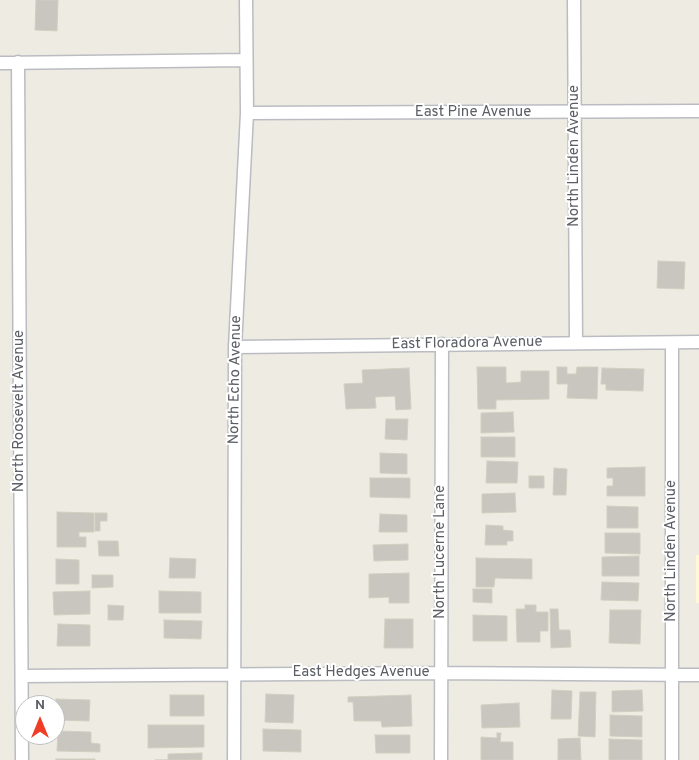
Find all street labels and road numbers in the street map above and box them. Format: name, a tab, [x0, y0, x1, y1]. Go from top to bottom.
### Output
street label: North Linden Avenue	[566, 85, 584, 227]
street label: East Pine Avenue	[415, 104, 531, 122]
street label: North Echo Avenue	[226, 315, 246, 445]
street label: North Roosevelt Avenue	[11, 330, 29, 492]
street label: East Floradora Avenue	[391, 334, 543, 354]
street label: North Linden Avenue	[663, 480, 681, 622]
street label: North Lucerne Lane	[432, 485, 450, 619]
street label: East Hedges Avenue	[292, 664, 430, 682]

